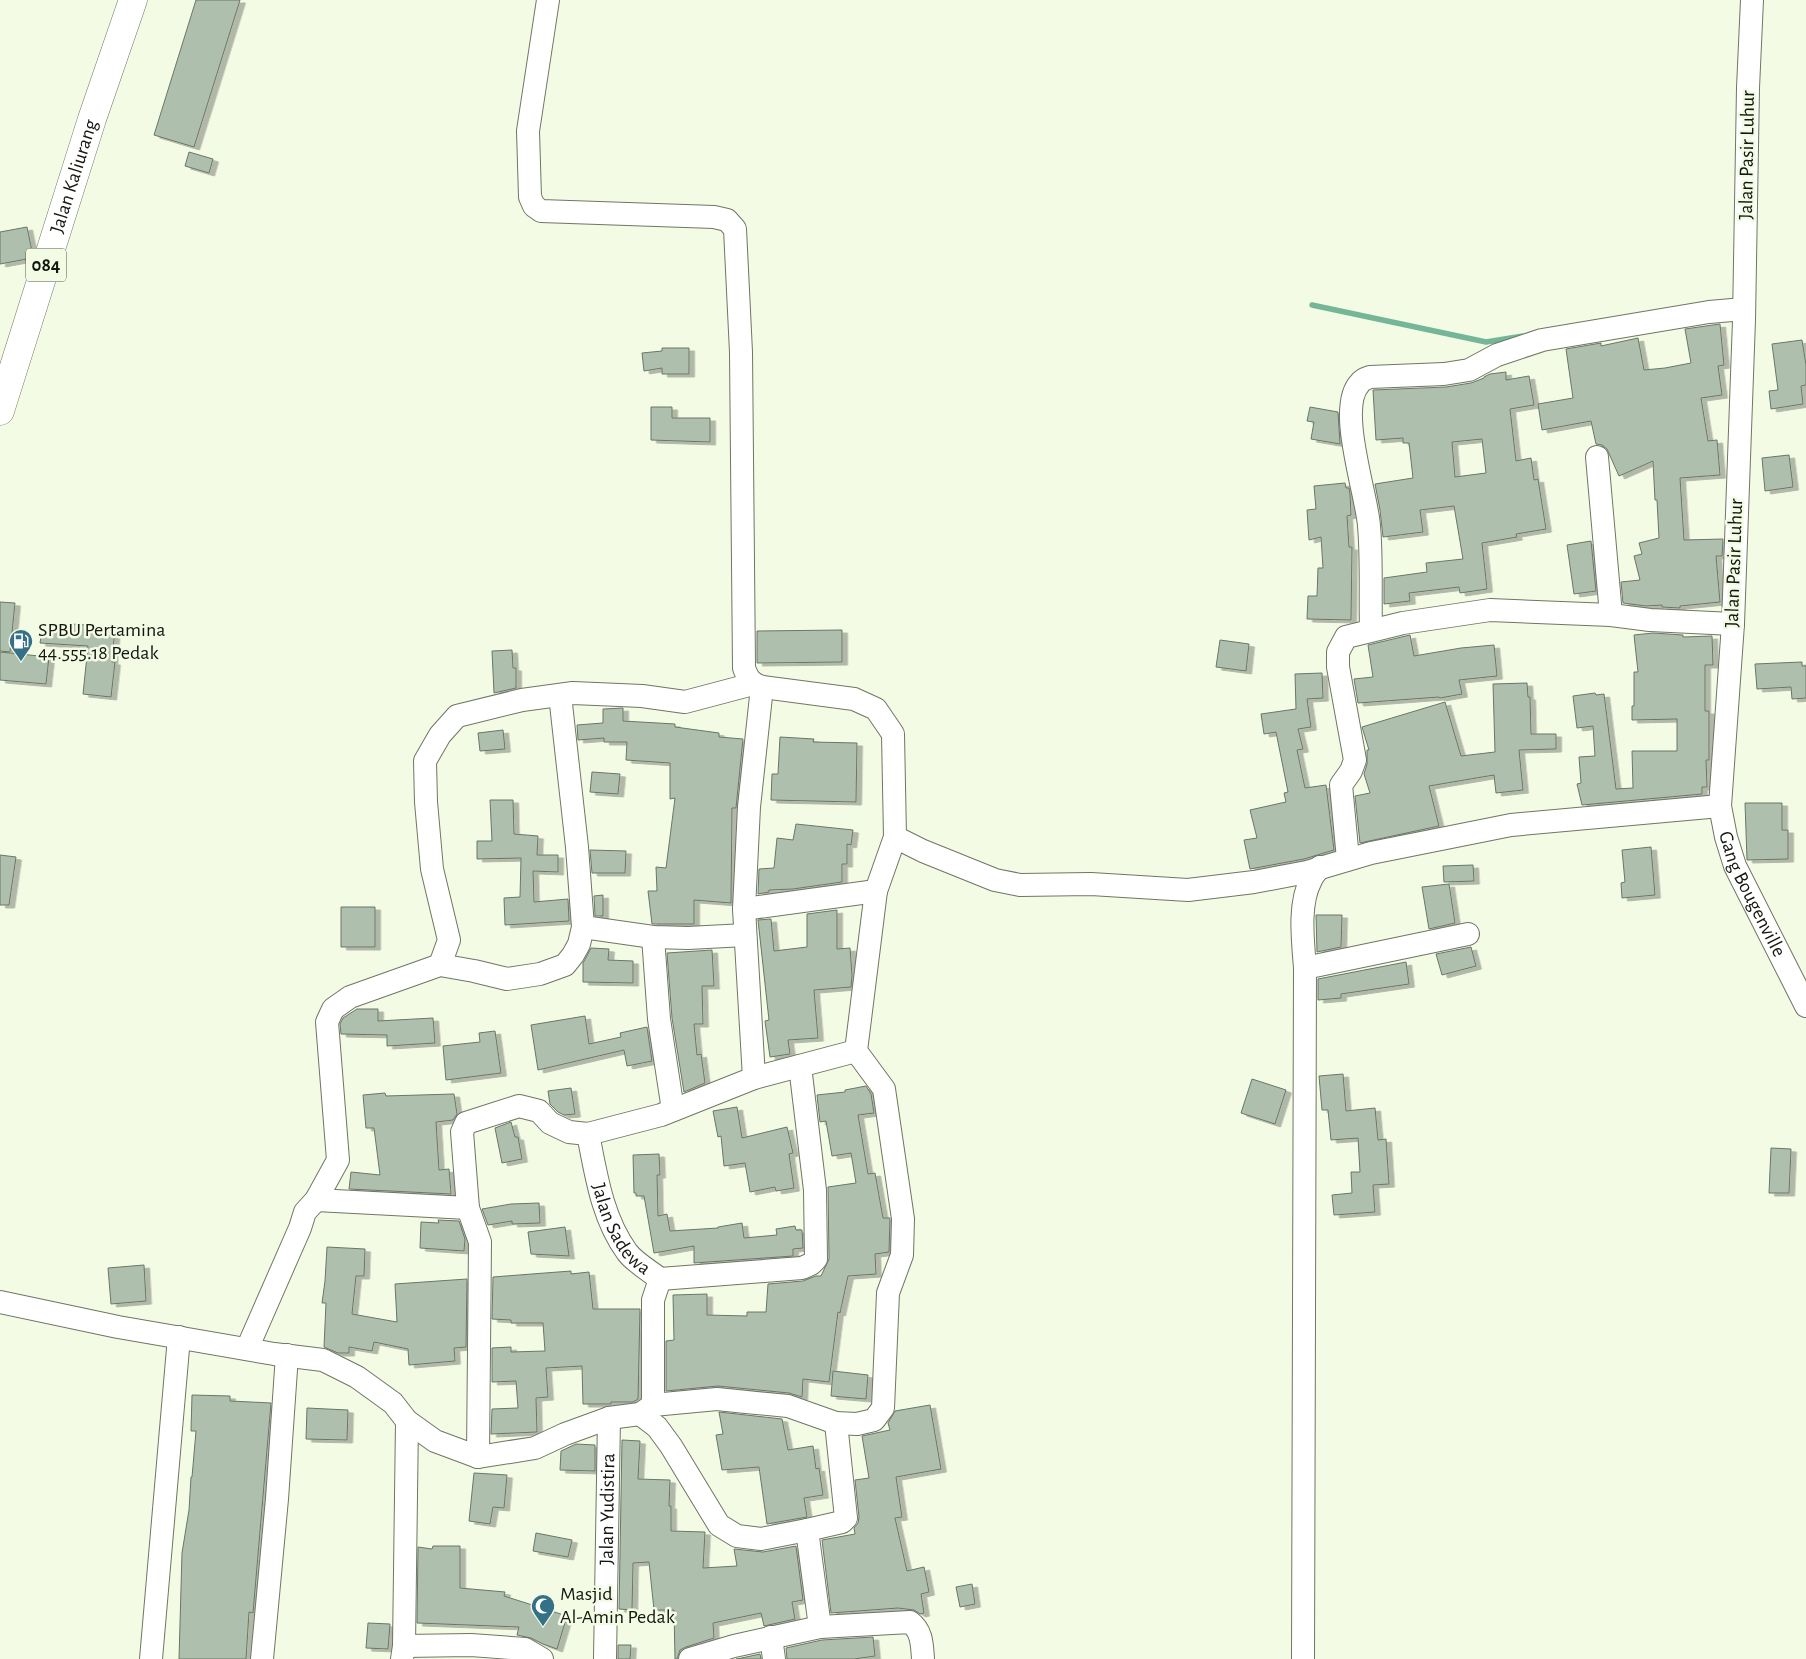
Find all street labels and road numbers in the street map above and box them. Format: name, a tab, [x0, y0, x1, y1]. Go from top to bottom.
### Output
street label: Jalan Pasir Luhur	[1736, 90, 1758, 220]
street label: Jalan Kaliurang	[47, 117, 101, 236]
road number: 084	[26, 248, 66, 282]
street label: Jalan Pasir Luhur	[1722, 498, 1746, 628]
street label: Gang Bougenville	[1715, 829, 1789, 960]
street label: Jalan Sadewa	[588, 1181, 654, 1279]
street label: Jalan Yudistira	[597, 1453, 618, 1565]

